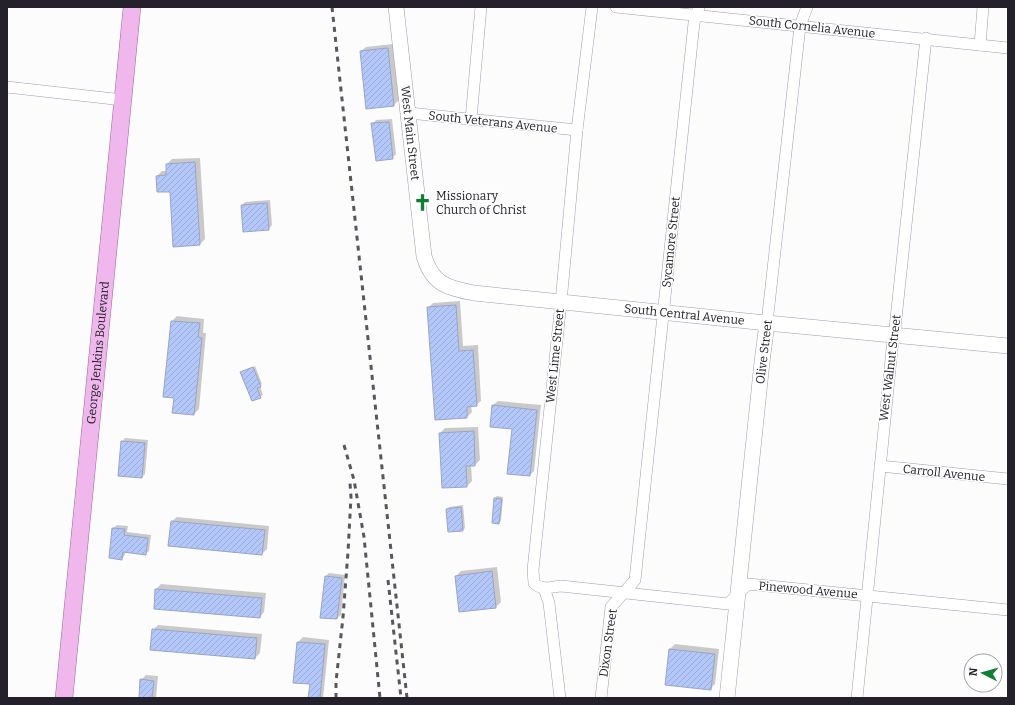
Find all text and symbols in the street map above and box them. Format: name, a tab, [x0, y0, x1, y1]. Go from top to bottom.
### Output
street label: South Cornelia Avenue	[748, 13, 876, 41]
street label: West Main Street	[398, 85, 423, 182]
street label: South Veterans Avenue	[428, 108, 558, 136]
place label: Missionary Church of Christ	[436, 189, 527, 217]
church icon: Missionary Church of Christ	[413, 193, 433, 213]
street label: Sycamore Street	[659, 195, 683, 288]
street label: George Jenkins Boulevard	[84, 281, 112, 425]
street label: South Central Avenue	[623, 301, 745, 328]
street label: West Lime Street	[543, 308, 567, 404]
street label: West Walnut Street	[877, 313, 904, 422]
street label: Olive Street	[753, 318, 775, 385]
street label: Carroll Avenue	[902, 462, 986, 484]
street label: Pinewood Avenue	[758, 579, 858, 601]
street label: Dixon Street	[596, 607, 620, 678]
north arrow	[963, 653, 1003, 693]
text: N	[967, 667, 981, 677]

